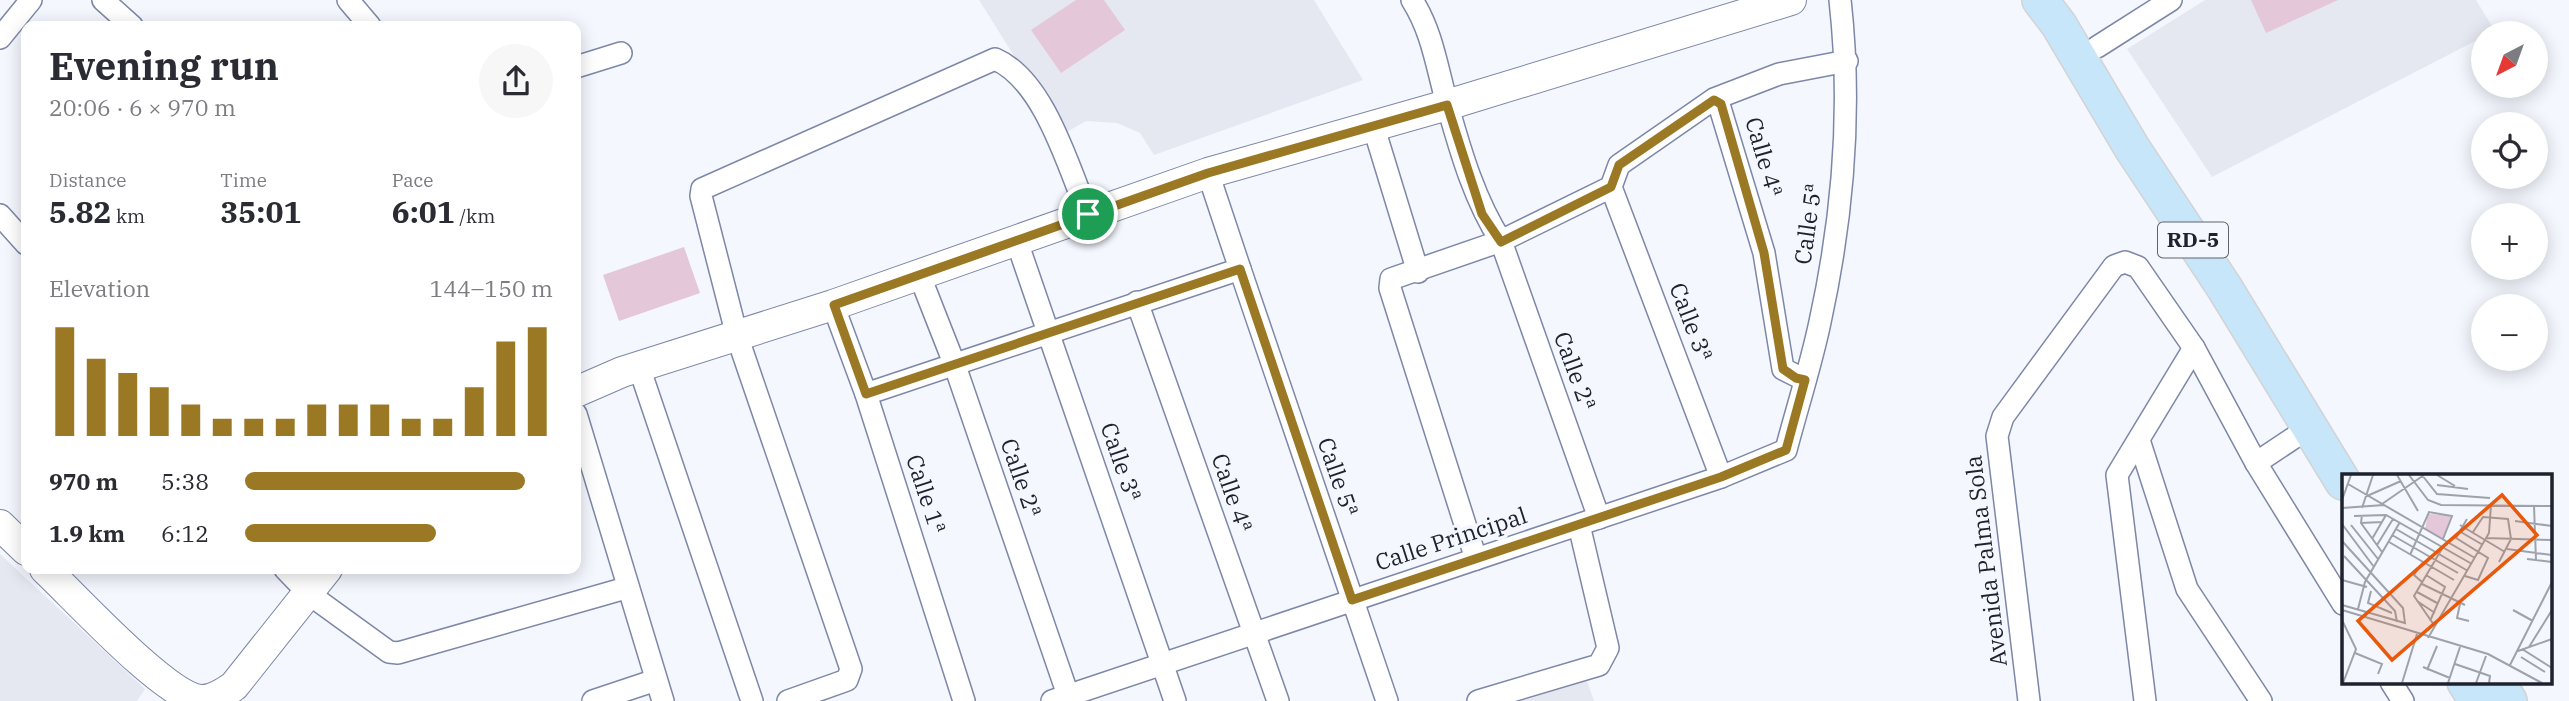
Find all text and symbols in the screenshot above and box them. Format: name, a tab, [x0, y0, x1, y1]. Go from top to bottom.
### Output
north arrow	[2471, 21, 2548, 98]
map controls	[2471, 21, 2548, 371]
text: Evening run	[49, 41, 279, 90]
button: share	[479, 44, 553, 118]
text: 20:06 · 6 × 970 m	[49, 92, 236, 122]
button: locate	[2471, 112, 2548, 189]
street label: Calle 4ª	[1739, 113, 1791, 200]
text: Distance	[49, 168, 127, 192]
text: Time	[220, 168, 267, 192]
text: Pace	[392, 168, 433, 192]
street label: Calle 5ª	[1786, 181, 1828, 266]
pin	[1058, 184, 1118, 244]
text: 5.82	[49, 192, 111, 231]
text: 35:01	[220, 192, 301, 231]
text: 6:01	[392, 192, 455, 231]
icon: arrive	[1069, 195, 1107, 233]
button: +	[2471, 203, 2548, 280]
text: km	[111, 204, 145, 228]
text: /km	[455, 204, 495, 228]
road number: RD-5	[2158, 222, 2228, 258]
text: Elevation	[49, 273, 150, 303]
text: 144–150 m	[429, 273, 553, 303]
street label: Calle 3ª	[1663, 278, 1721, 365]
button: −	[2471, 294, 2548, 371]
street label: Calle 2ª	[1548, 327, 1604, 414]
street label: Calle 3ª	[1094, 418, 1149, 505]
street label: Calle 5ª	[1311, 433, 1366, 520]
street label: Calle 2ª	[994, 434, 1049, 521]
street label: Calle 4ª	[1205, 449, 1260, 536]
street label: Calle 1ª	[900, 450, 954, 537]
street label: Avenida Palma Sola	[1957, 454, 2013, 668]
text: 970 m	[49, 466, 118, 496]
text: 5:38	[161, 466, 209, 496]
inset map	[2342, 474, 2552, 684]
street label: Calle Principal	[1371, 499, 1530, 577]
text: 1.9 km	[49, 518, 125, 548]
text: 6:12	[161, 518, 209, 548]

